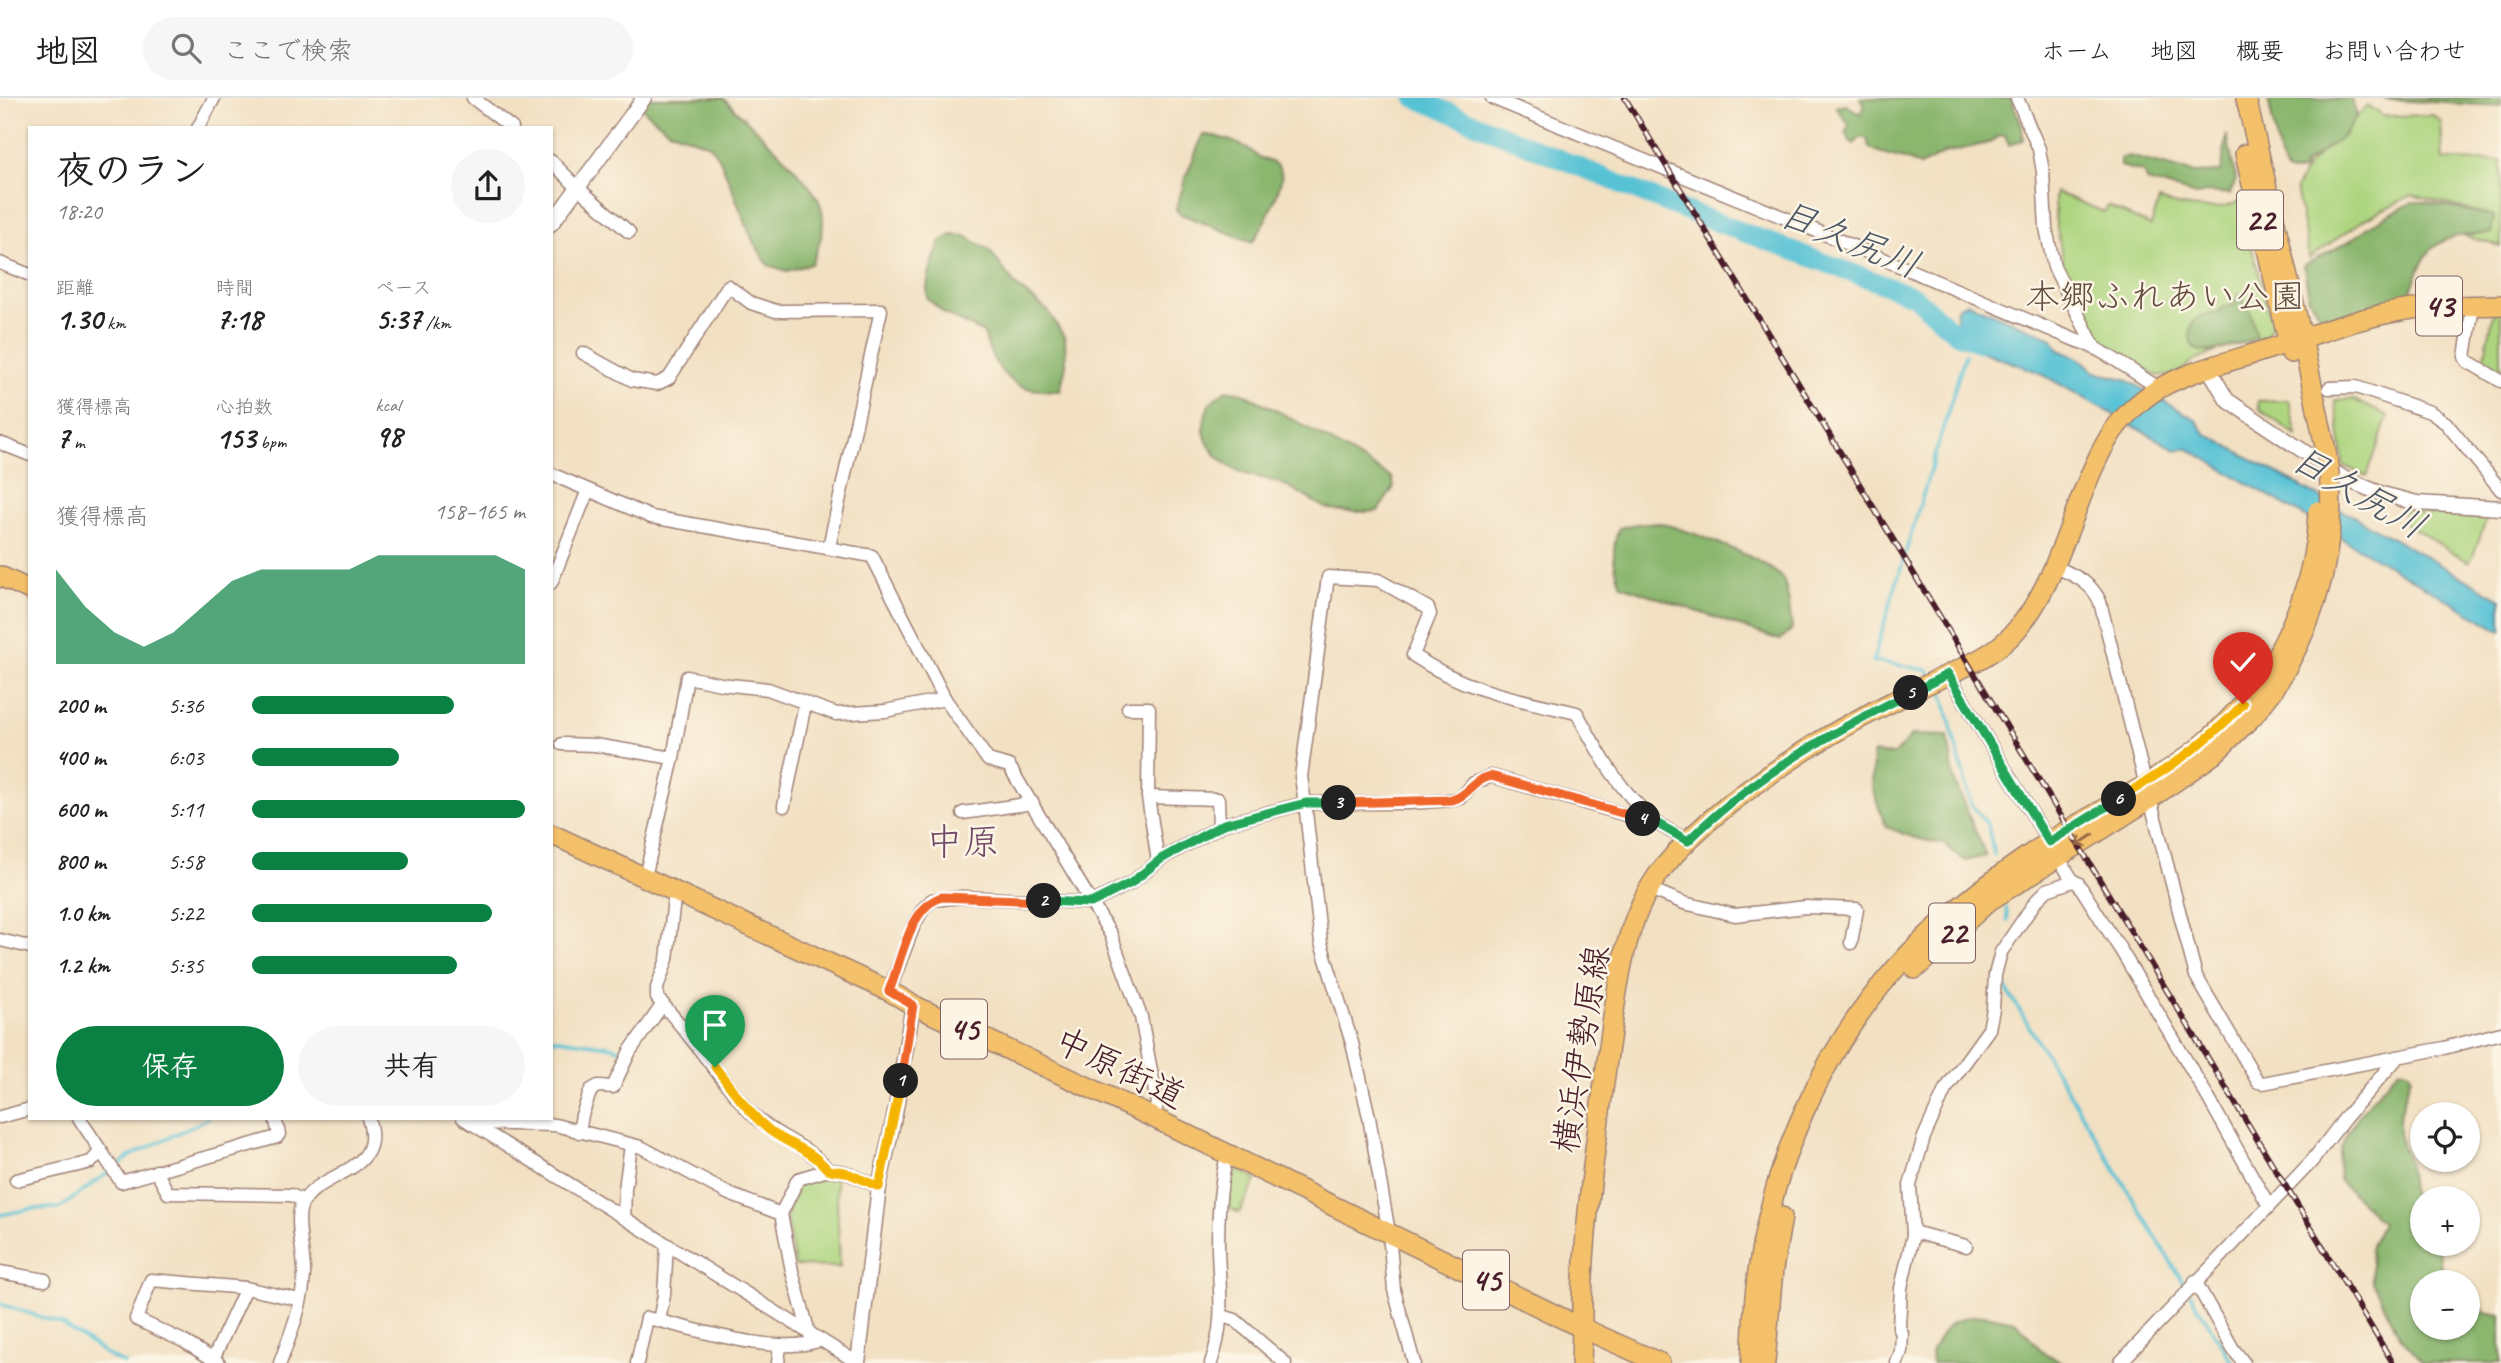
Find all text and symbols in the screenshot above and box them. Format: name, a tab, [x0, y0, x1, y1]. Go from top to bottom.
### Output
search box	[143, 17, 633, 80]
icon: search	[167, 29, 205, 67]
text: 地図	[35, 30, 101, 72]
text: ここで検索	[223, 34, 353, 67]
text: ホーム	[2041, 36, 2112, 66]
text: 地図	[2150, 36, 2198, 66]
text: 概要	[2236, 36, 2284, 66]
text: お問い合わせ	[2322, 36, 2466, 66]
text: 夜のラン	[56, 147, 208, 194]
button: share	[451, 149, 525, 223]
water label: 目久尻川	[1773, 189, 1927, 289]
road number: 22	[2237, 190, 2283, 250]
text: 18:20	[56, 197, 102, 226]
park label: 本郷ふれあい公園	[2025, 274, 2305, 319]
text: 距離	[56, 276, 94, 300]
text: 時間	[216, 276, 254, 300]
text: ペース	[375, 276, 431, 300]
road number: 43	[2416, 276, 2462, 336]
text: 1.30	[56, 300, 102, 338]
text: 7:18	[216, 300, 262, 338]
text: 5:37	[375, 300, 421, 338]
text: km	[102, 311, 126, 335]
text: /km	[421, 311, 451, 335]
text: kcal	[375, 393, 400, 417]
text: 獲得標高	[56, 395, 132, 419]
text: 心拍数	[216, 395, 273, 419]
text: 98	[375, 417, 402, 455]
text: 7	[56, 419, 69, 457]
text: 153	[216, 419, 256, 457]
text: m	[69, 430, 85, 454]
text: bpm	[256, 430, 286, 454]
water label: 目久尻川	[2283, 435, 2435, 549]
text: 158–165 m	[434, 497, 525, 526]
text: 獲得標高	[56, 502, 148, 531]
pin	[2213, 632, 2273, 704]
icon: check	[2224, 643, 2262, 681]
pin: 5	[1894, 676, 1928, 710]
text: 5	[1906, 680, 1915, 704]
text: 200 m	[56, 691, 106, 720]
text: 5:36	[168, 691, 204, 720]
text: 400 m	[56, 743, 106, 772]
text: 6:03	[168, 743, 204, 772]
pin: 6	[2102, 782, 2136, 816]
pin: 3	[1322, 786, 1356, 820]
text: 6	[2114, 786, 2123, 810]
text: 3	[1334, 790, 1343, 814]
text: 600 m	[56, 795, 106, 824]
text: 5:11	[168, 795, 204, 824]
pin: 4	[1626, 802, 1660, 836]
text: 4	[1638, 806, 1647, 830]
district label: 中原	[926, 818, 1000, 865]
one-way arrow	[2076, 833, 2095, 848]
text: 800 m	[56, 847, 106, 876]
text: 5:58	[168, 847, 204, 876]
pin: 2	[1026, 884, 1062, 918]
text: 2	[1039, 888, 1048, 912]
text: 1.0 km	[56, 899, 110, 928]
text: 5:22	[168, 899, 204, 928]
road number: 22	[1929, 904, 1975, 962]
street label: 横浜伊勢原線	[1542, 942, 1620, 1156]
text: 1.2 km	[56, 951, 110, 980]
text: 5:35	[168, 951, 204, 980]
pin	[685, 995, 745, 1067]
road number: 45	[941, 1000, 987, 1058]
icon: arrive	[696, 1006, 734, 1044]
street label: 中原街道	[1047, 1017, 1193, 1119]
button: 保存	[56, 1026, 284, 1106]
button: 共有	[298, 1026, 525, 1106]
pin: 1	[884, 1063, 918, 1098]
text: 1	[896, 1068, 905, 1092]
map controls	[2410, 1102, 2480, 1340]
button: locate	[2410, 1102, 2480, 1172]
button: +	[2410, 1186, 2480, 1256]
road number: 45	[1463, 1250, 1509, 1310]
button: −	[2410, 1270, 2480, 1340]

